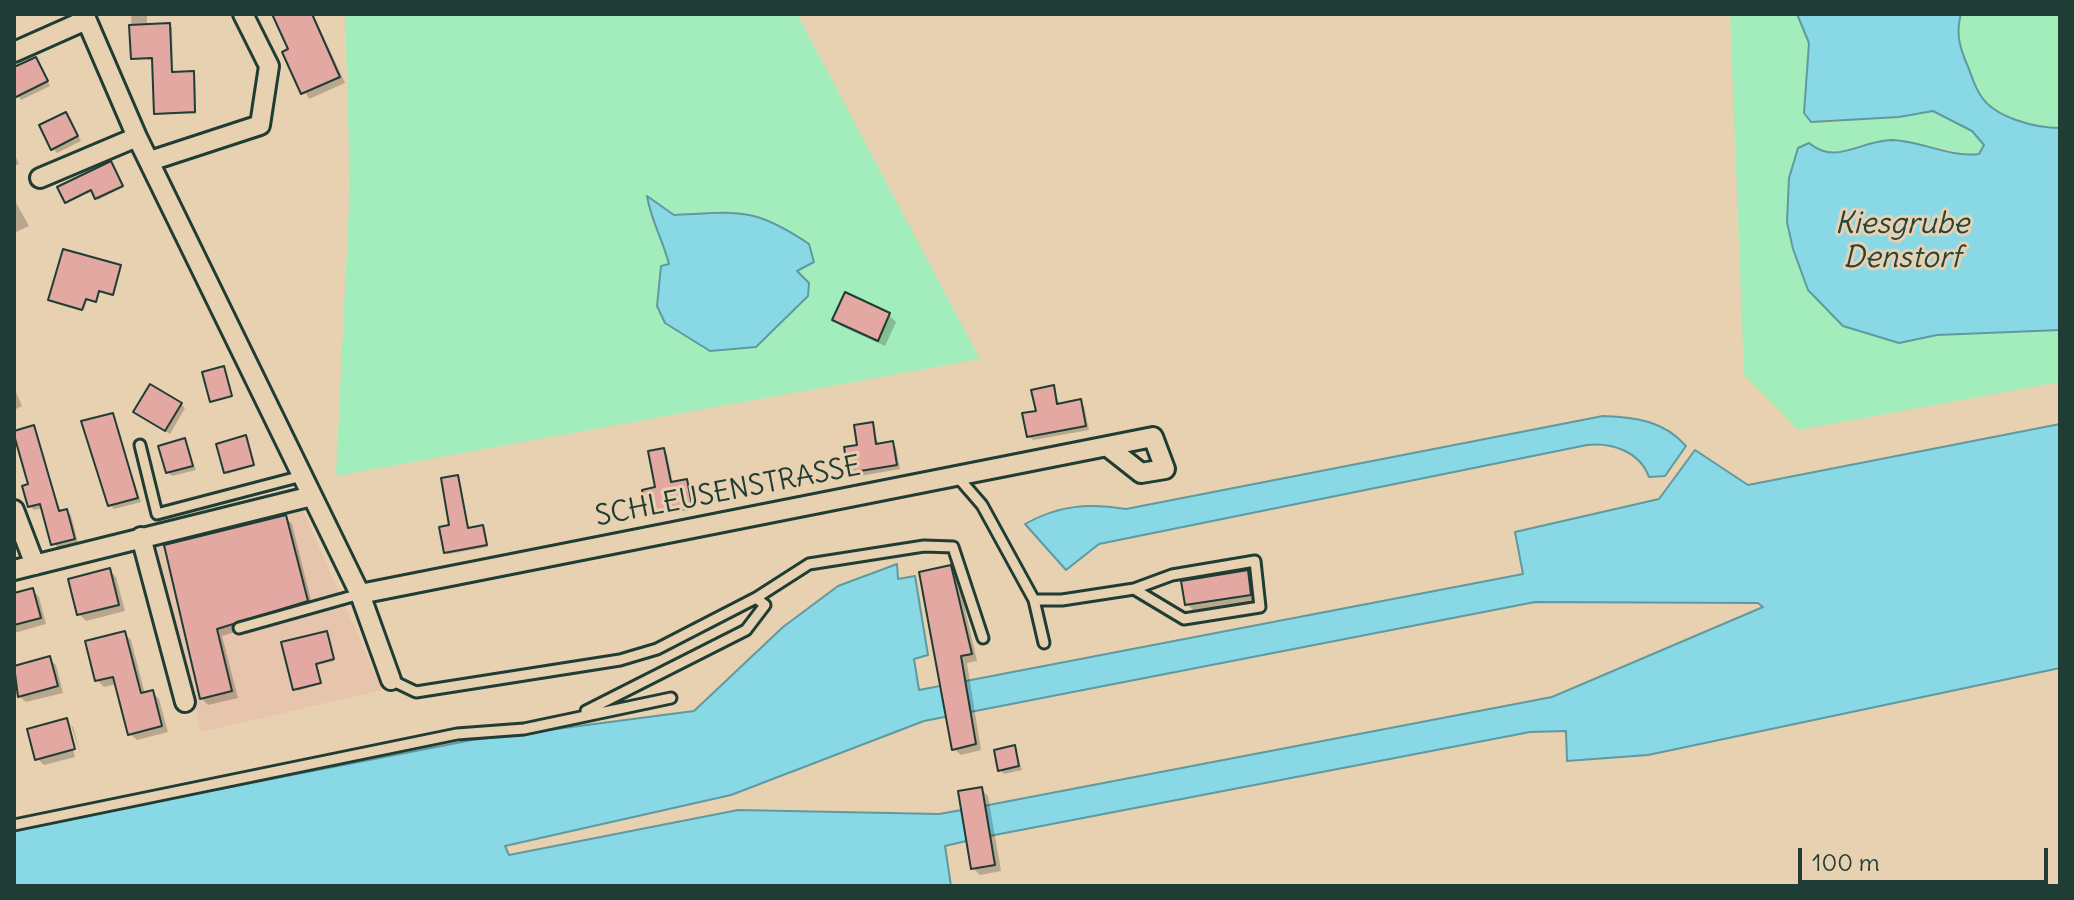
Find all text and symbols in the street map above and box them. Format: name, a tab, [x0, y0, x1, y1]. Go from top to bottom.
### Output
water label: Kiesgrube Denstorf	[1835, 206, 1969, 276]
street label: SCHLEUSENSTRASSE	[592, 450, 864, 534]
scale bar	[1802, 832, 2052, 882]
text: 100 m	[1812, 847, 1880, 877]

